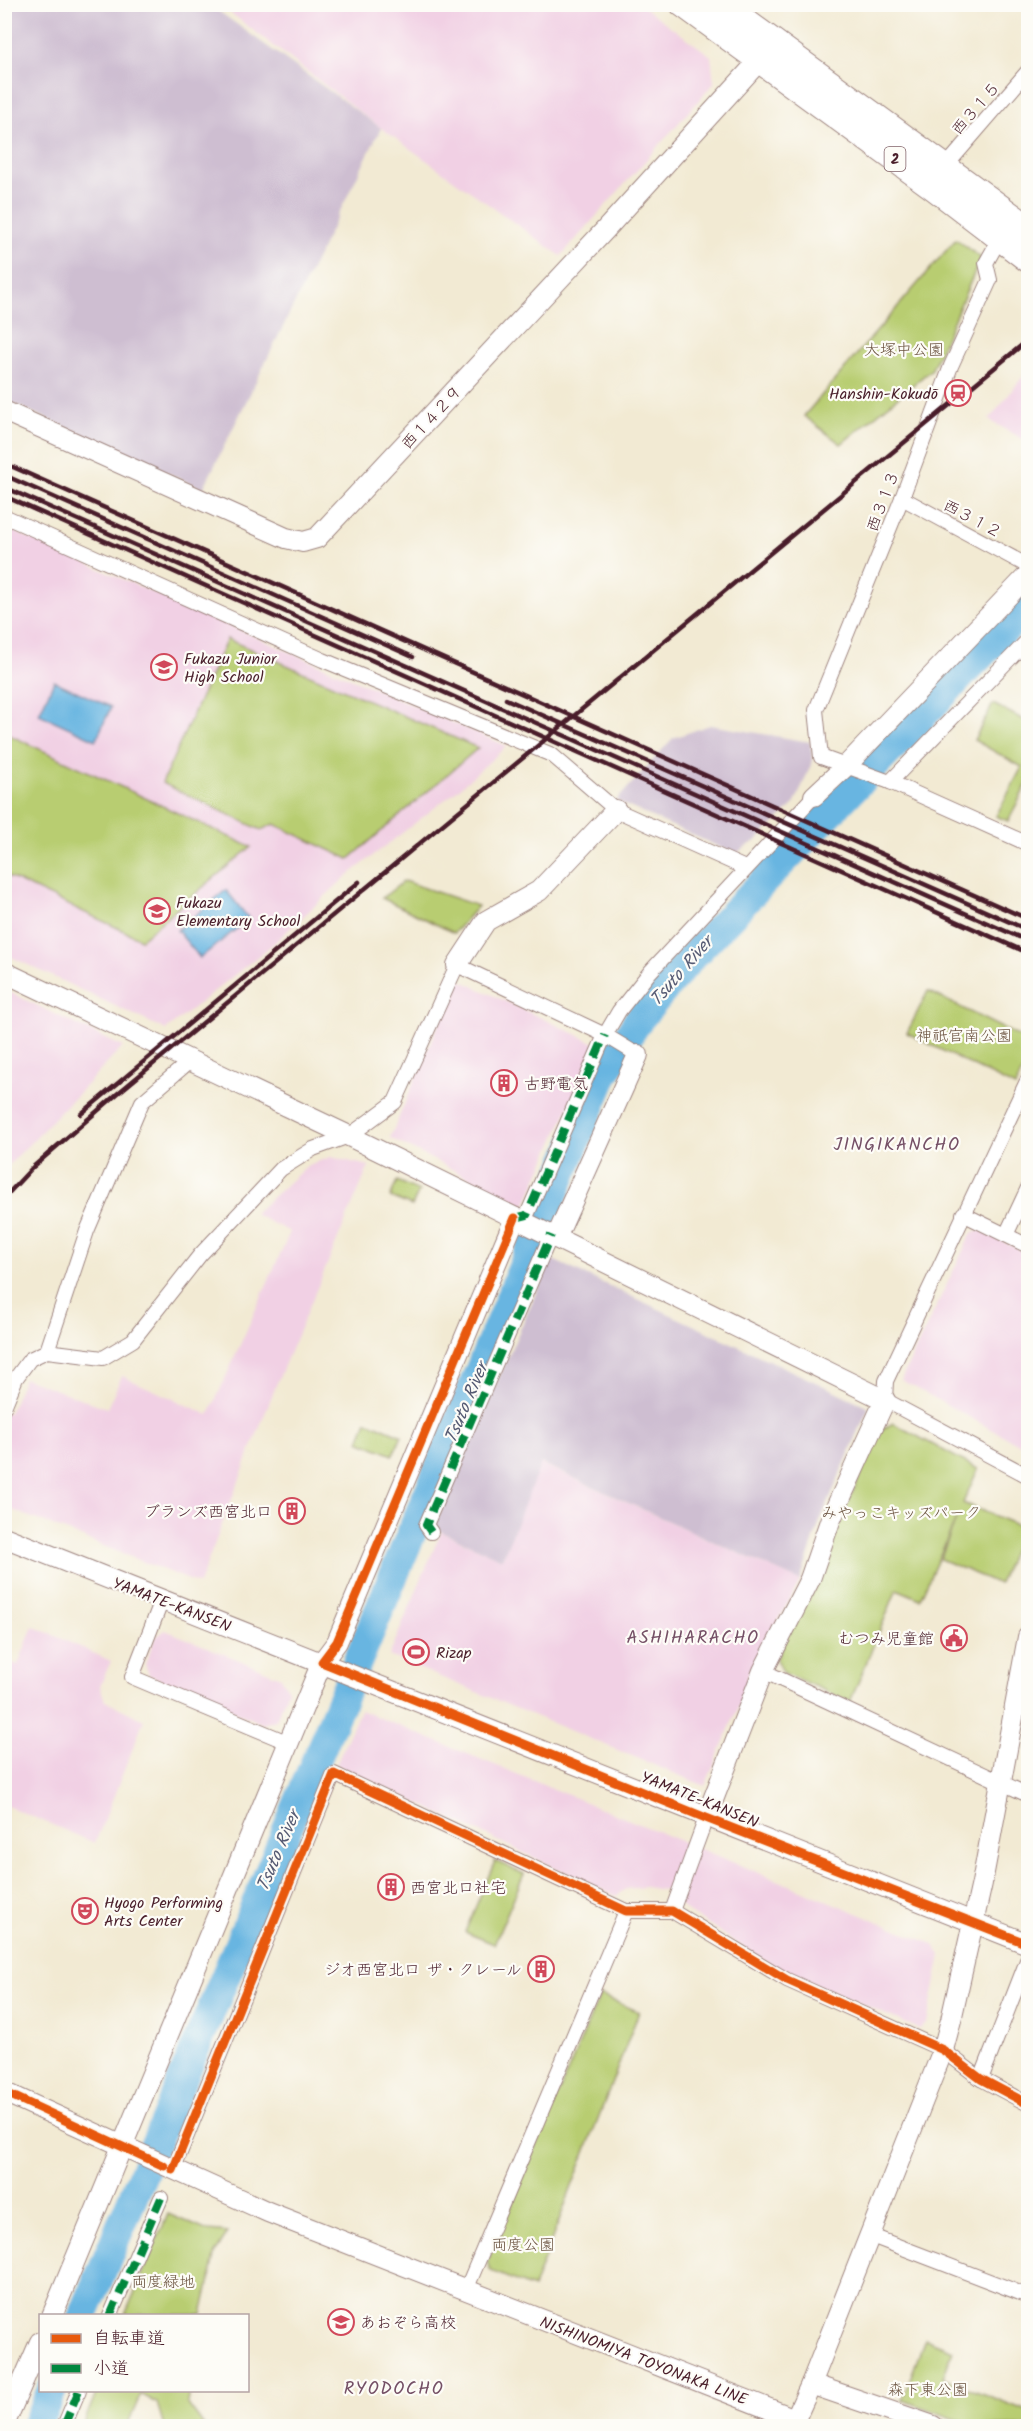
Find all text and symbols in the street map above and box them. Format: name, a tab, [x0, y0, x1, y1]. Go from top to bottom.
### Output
street label: 西３１５	[946, 77, 1007, 141]
road number: 2	[884, 147, 906, 171]
park label: 大塚中公園	[864, 338, 944, 363]
station icon: Hanshin-Kokudō	[943, 378, 973, 408]
street label: 西１４２９	[396, 380, 469, 456]
place label: Hanshin-Kokudō	[829, 382, 939, 407]
street label: 西３１３	[860, 467, 907, 536]
street label: 西３１２	[938, 493, 1006, 545]
place label: Fukazu Junior High School	[184, 647, 278, 690]
school or university icon: Fukazu Junior High School	[149, 652, 179, 682]
place label: Fukazu Elementary School	[176, 891, 301, 934]
school or university icon: Fukazu Elementary School	[142, 896, 172, 926]
water label: Tsuto River	[643, 927, 724, 1013]
park label: 神祇官南公園	[916, 1024, 1012, 1049]
building icon: 古野電気	[489, 1068, 519, 1098]
place label: 古野電気	[524, 1072, 588, 1097]
district label: JINGIKANCHO	[834, 1131, 960, 1160]
water label: Tsuto River	[437, 1355, 499, 1448]
building icon: ブランズ西宮北口	[277, 1496, 307, 1526]
place label: ブランズ西宮北口	[144, 1500, 272, 1525]
park label: みやっこキッズパーク	[821, 1501, 981, 1526]
street label: YAMATE-KANSEN	[109, 1571, 235, 1640]
public building icon: むつみ児童館	[939, 1623, 969, 1653]
district label: ASHIHARACHO	[627, 1624, 759, 1653]
place label: むつみ児童館	[838, 1627, 934, 1652]
sports icon: Rizap	[401, 1637, 431, 1667]
place label: Rizap	[436, 1641, 472, 1666]
street label: YAMATE-KANSEN	[637, 1765, 762, 1836]
water label: Tsuto River	[249, 1803, 311, 1896]
building icon: 西宮北口社宅	[376, 1872, 406, 1902]
place label: 西宮北口社宅	[410, 1876, 506, 1901]
place label: Hyogo Performing Arts Center	[104, 1891, 223, 1934]
theatre icon: Hyogo Performing Arts Center	[70, 1896, 100, 1926]
building icon: ジオ西宮北口 ザ・クレール	[526, 1954, 556, 1984]
place label: ジオ西宮北口 ザ・クレール	[324, 1958, 522, 1983]
park label: 両度公園	[491, 2233, 555, 2258]
park label: 両度緑地	[131, 2270, 195, 2295]
school or university icon: あおぞら高校	[326, 2307, 356, 2337]
street label: NISHINOMIYA TOYONAKA LINE	[536, 2310, 752, 2413]
place label: あおぞら高校	[360, 2311, 456, 2336]
legend	[39, 2314, 249, 2392]
text: 自転車道	[93, 2325, 165, 2354]
text: 小道	[93, 2355, 129, 2384]
district label: RYODOCHO	[344, 2375, 444, 2404]
park label: 森下東公園	[888, 2378, 968, 2403]

